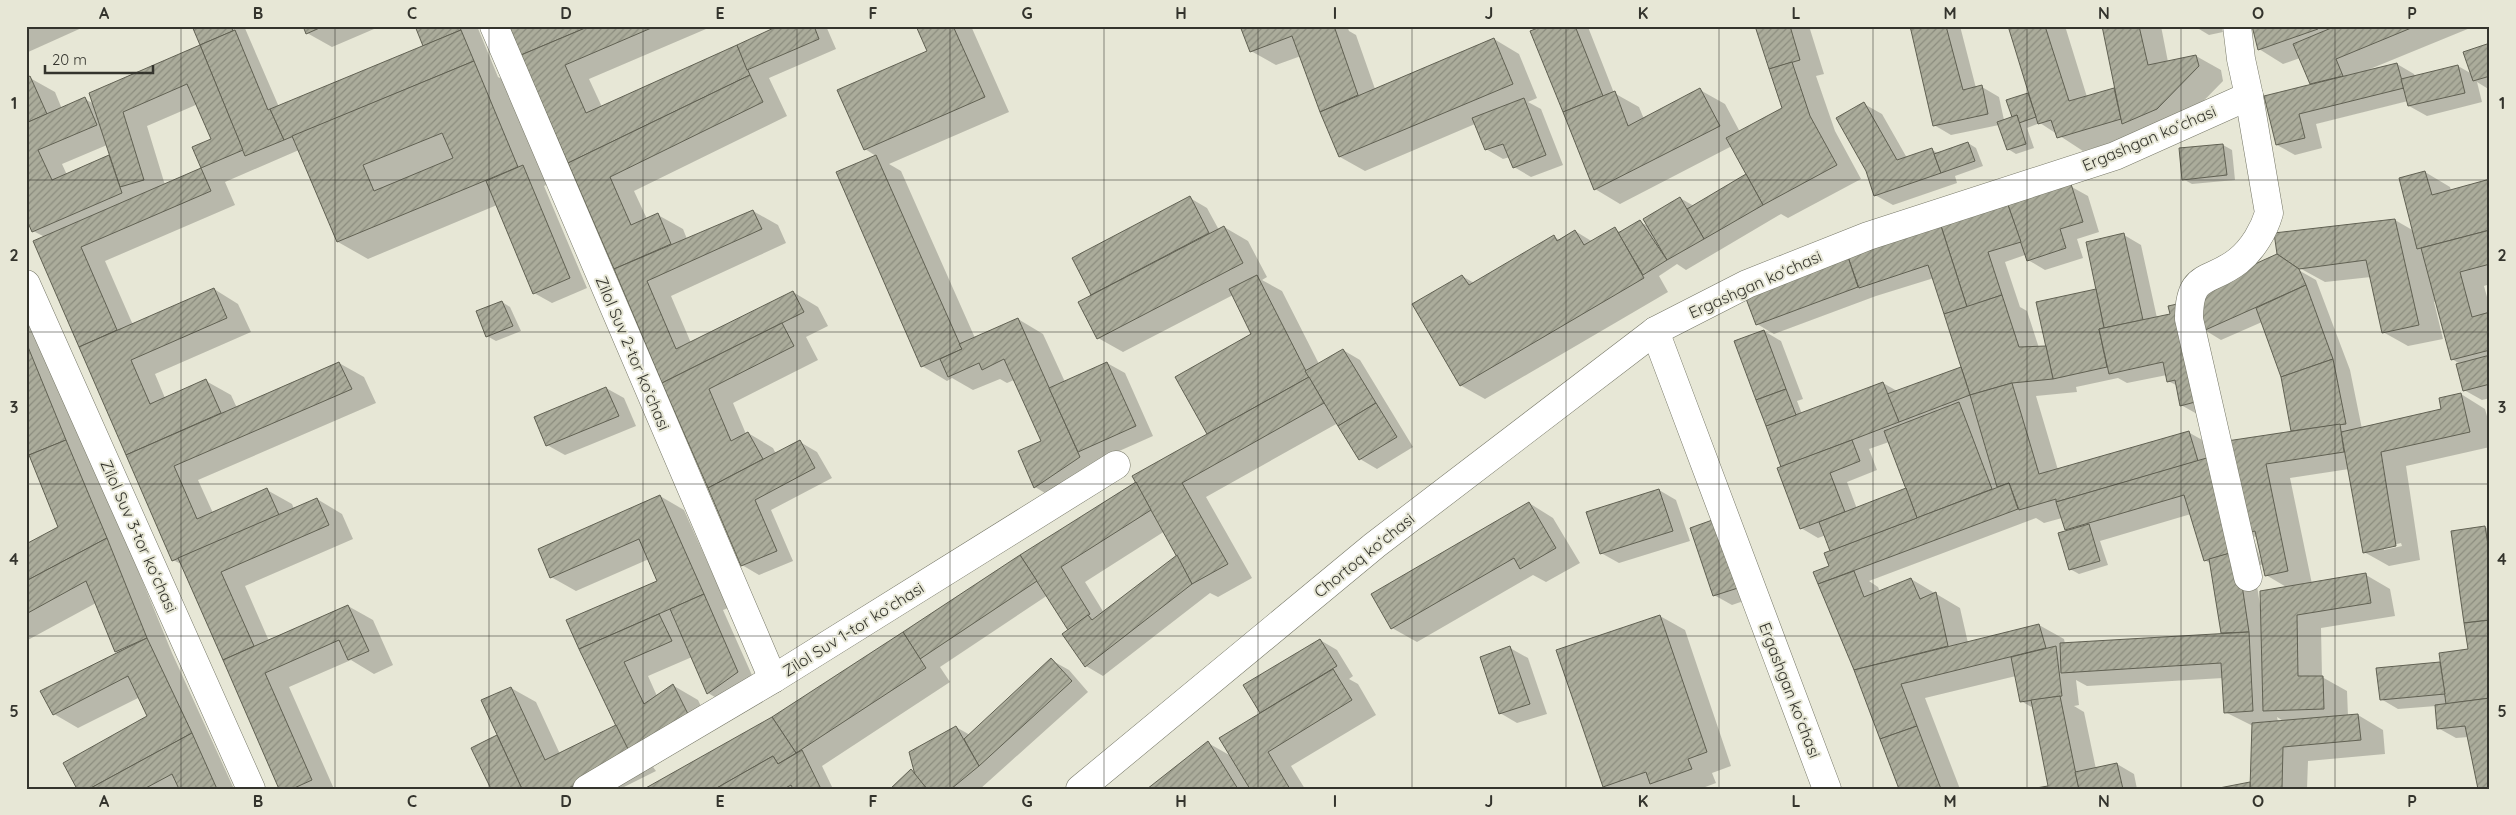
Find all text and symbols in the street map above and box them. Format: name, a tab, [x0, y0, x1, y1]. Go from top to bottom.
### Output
text: A	[99, 3, 110, 23]
text: B	[253, 3, 263, 23]
text: C	[407, 3, 417, 23]
text: D	[560, 3, 572, 23]
text: E	[715, 3, 725, 23]
text: F	[869, 3, 878, 23]
text: G	[1021, 3, 1033, 23]
text: H	[1175, 3, 1187, 23]
text: I	[1333, 3, 1337, 23]
text: J	[1485, 3, 1493, 23]
text: K	[1638, 3, 1648, 23]
text: L	[1792, 3, 1801, 23]
text: M	[1943, 3, 1957, 23]
text: N	[2098, 3, 2110, 23]
text: O	[2252, 3, 2264, 23]
text: P	[2407, 3, 2417, 23]
scale bar	[45, 42, 152, 74]
text: 20 m	[52, 50, 87, 69]
text: 1	[11, 93, 17, 113]
text: 1	[2499, 93, 2505, 113]
street label: Ergashgan koʻchasi	[2079, 101, 2219, 175]
text: 2	[9, 245, 19, 265]
text: 2	[2497, 245, 2507, 265]
street label: Ergashgan koʻchasi	[1685, 246, 1825, 322]
street label: Zilol Suv 2-tor koʻchasi	[591, 273, 675, 433]
text: 3	[10, 397, 18, 417]
text: 3	[2498, 397, 2506, 417]
street label: Zilol Suv 3-tor koʻchasi	[96, 457, 182, 615]
street label: Chortoq koʻchasi	[1310, 508, 1418, 602]
text: 4	[9, 549, 19, 569]
text: 4	[2497, 549, 2507, 569]
street label: Zilol Suv 1-tor koʻchasi	[779, 577, 927, 681]
street label: Ergashgan koʻchasi	[1755, 619, 1825, 761]
text: 5	[9, 701, 19, 721]
text: 5	[2497, 701, 2507, 721]
text: A	[99, 791, 110, 811]
text: B	[253, 791, 263, 811]
text: C	[407, 791, 417, 811]
text: D	[560, 791, 572, 811]
text: E	[715, 791, 725, 811]
text: F	[869, 791, 878, 811]
text: G	[1021, 791, 1033, 811]
text: H	[1175, 791, 1187, 811]
text: I	[1333, 791, 1337, 811]
text: J	[1485, 791, 1493, 811]
text: K	[1638, 791, 1648, 811]
text: L	[1792, 791, 1801, 811]
text: M	[1943, 791, 1957, 811]
text: N	[2098, 791, 2110, 811]
text: O	[2252, 791, 2264, 811]
text: P	[2407, 791, 2417, 811]

